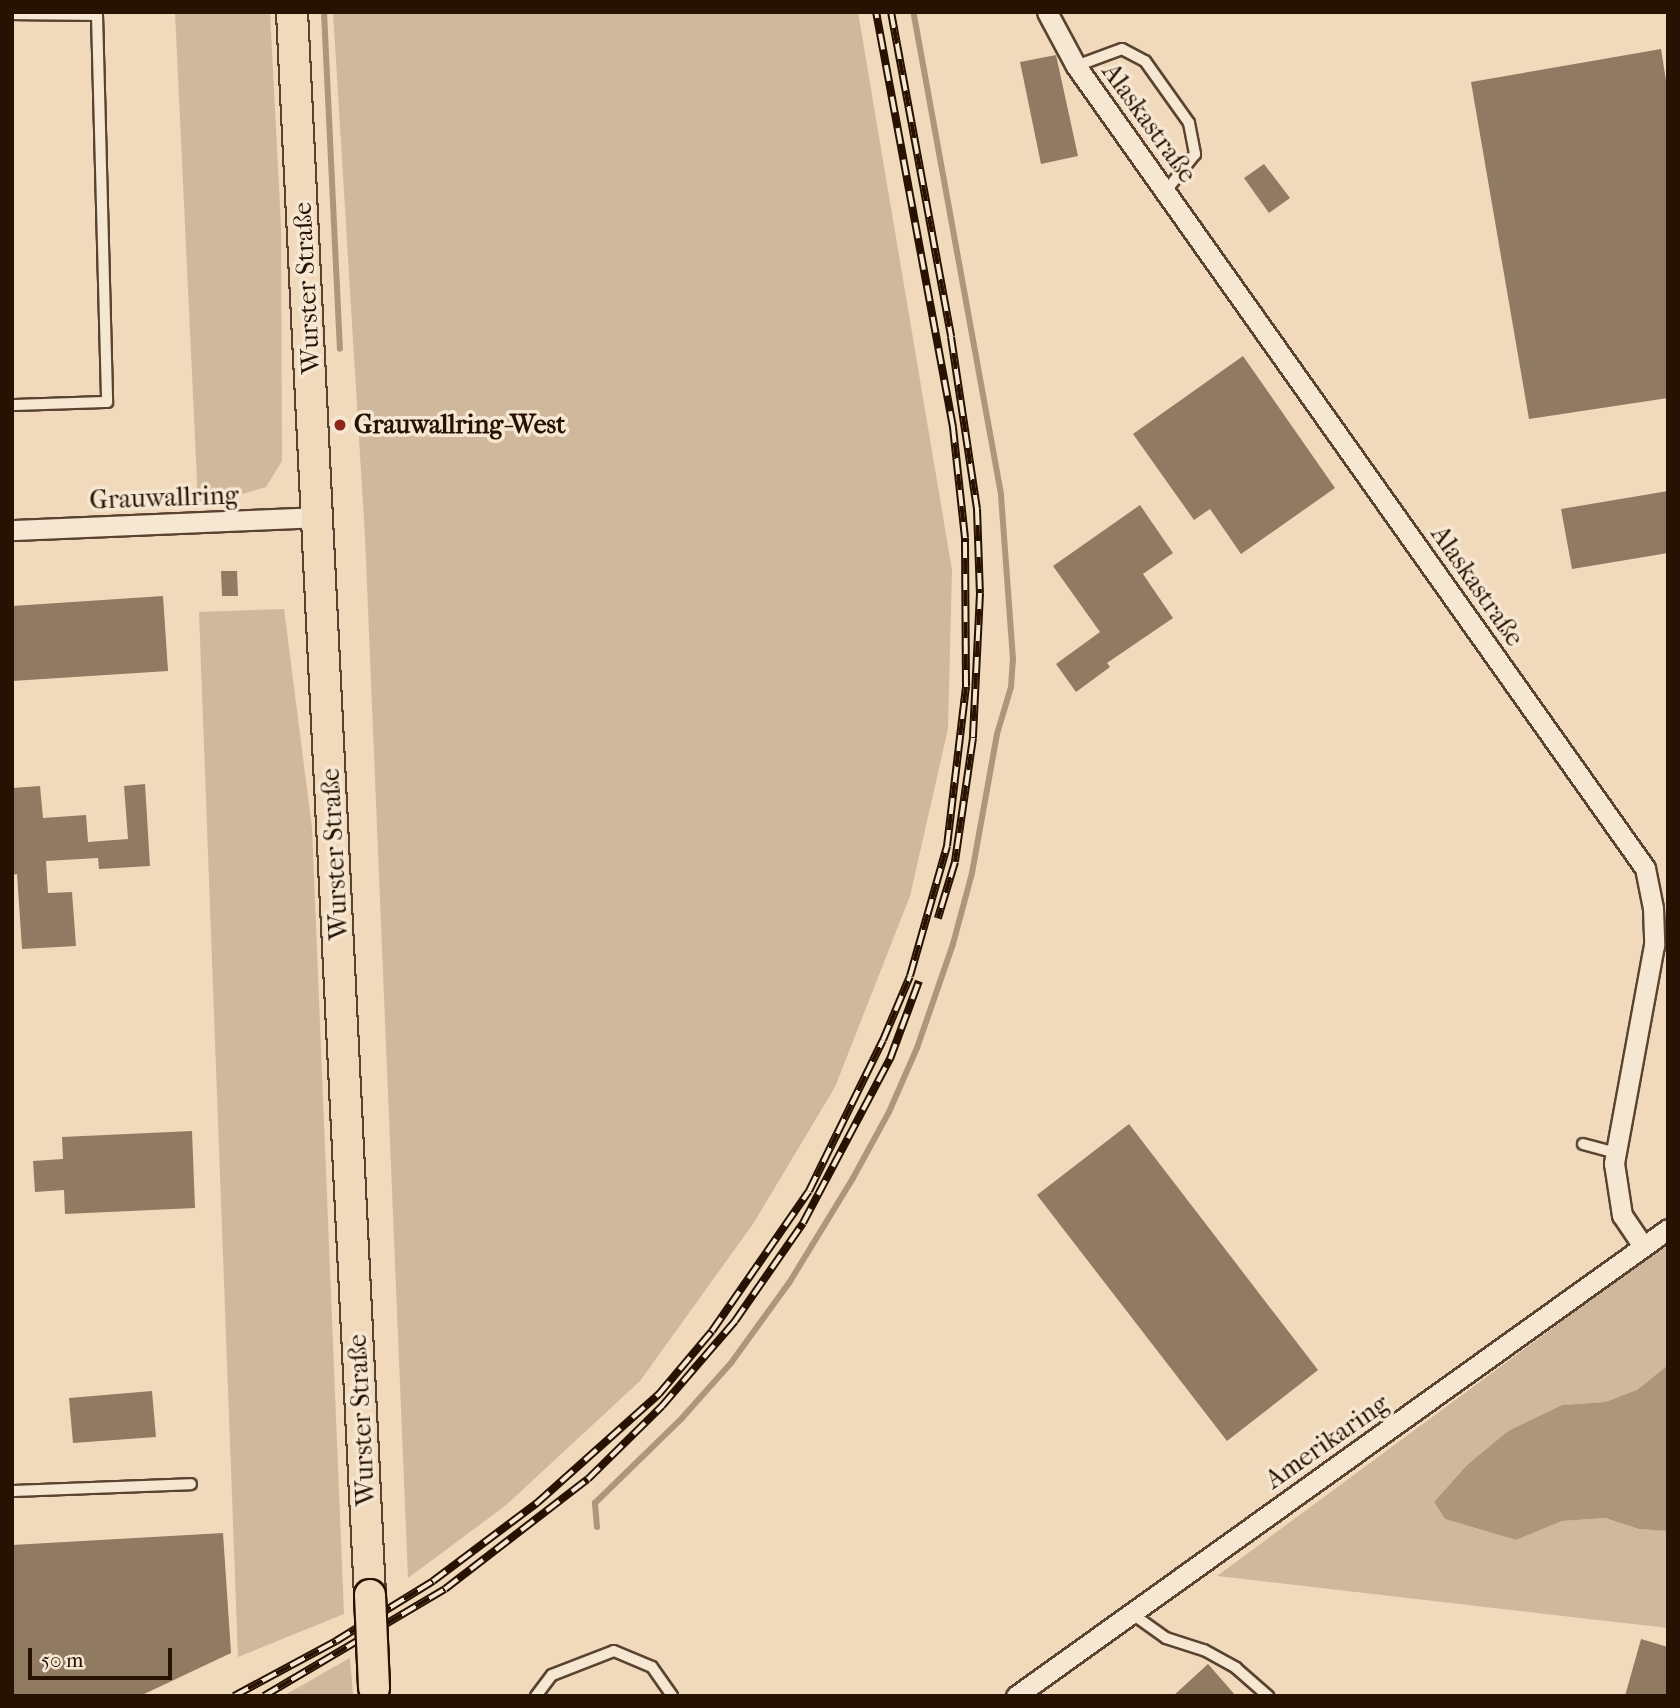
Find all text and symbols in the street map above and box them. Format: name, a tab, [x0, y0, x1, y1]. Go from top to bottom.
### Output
street label: Alaskastraße	[1095, 57, 1203, 189]
street label: Wurster Straße	[287, 201, 327, 375]
place label: Grauwallring-West	[354, 409, 565, 441]
marker: Grauwallring-West	[332, 417, 348, 433]
street label: Grauwallring	[89, 480, 239, 516]
street label: Alaskastraße	[1424, 520, 1530, 652]
street label: Wurster Straße	[315, 767, 355, 941]
street label: Wurster Straße	[342, 1333, 382, 1507]
street label: Amerikaring	[1259, 1388, 1395, 1496]
scale bar	[32, 1634, 175, 1678]
text: 50 m	[41, 1648, 84, 1672]

